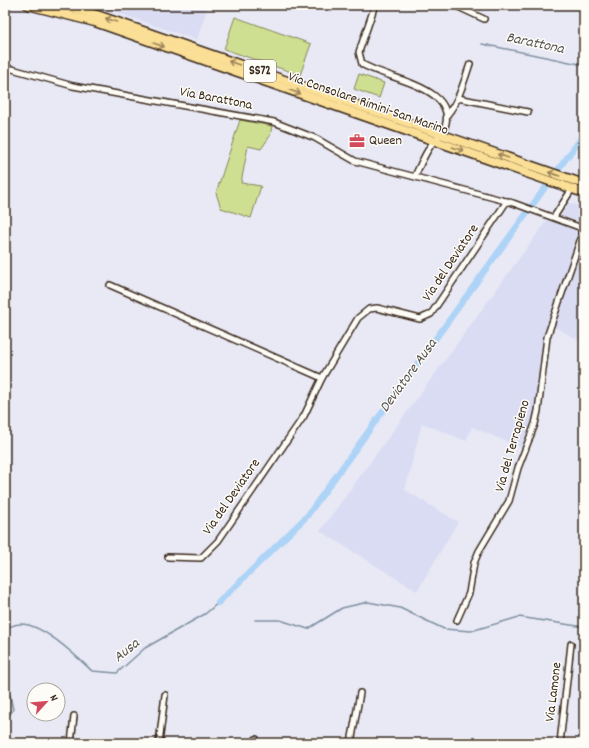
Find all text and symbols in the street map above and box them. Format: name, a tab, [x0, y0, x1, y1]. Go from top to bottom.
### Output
one-way arrow	[106, 16, 118, 24]
water label: Barattona	[504, 27, 567, 61]
one-way arrow	[152, 41, 164, 49]
one-way arrow	[229, 58, 241, 66]
road number: SS72	[244, 60, 276, 82]
street label: Via Consolare Rimini-San Marino	[285, 67, 451, 141]
street label: Via Barattona	[178, 82, 254, 116]
one-way arrow	[288, 89, 300, 97]
place label: Queen	[369, 131, 402, 151]
office icon: Queen	[348, 132, 366, 150]
one-way arrow	[451, 146, 463, 154]
one-way arrow	[497, 151, 509, 159]
one-way arrow	[549, 169, 561, 177]
street label: Via del Deviatore	[418, 220, 484, 306]
water label: Deviatore Ausa	[375, 334, 444, 417]
street label: Via del Terrapieno	[490, 398, 536, 494]
street label: Via del Deviatore	[198, 455, 266, 539]
water label: Ausa	[109, 633, 146, 668]
street label: Via Lamone	[540, 661, 568, 723]
north arrow	[26, 682, 66, 722]
text: N	[45, 692, 62, 705]

